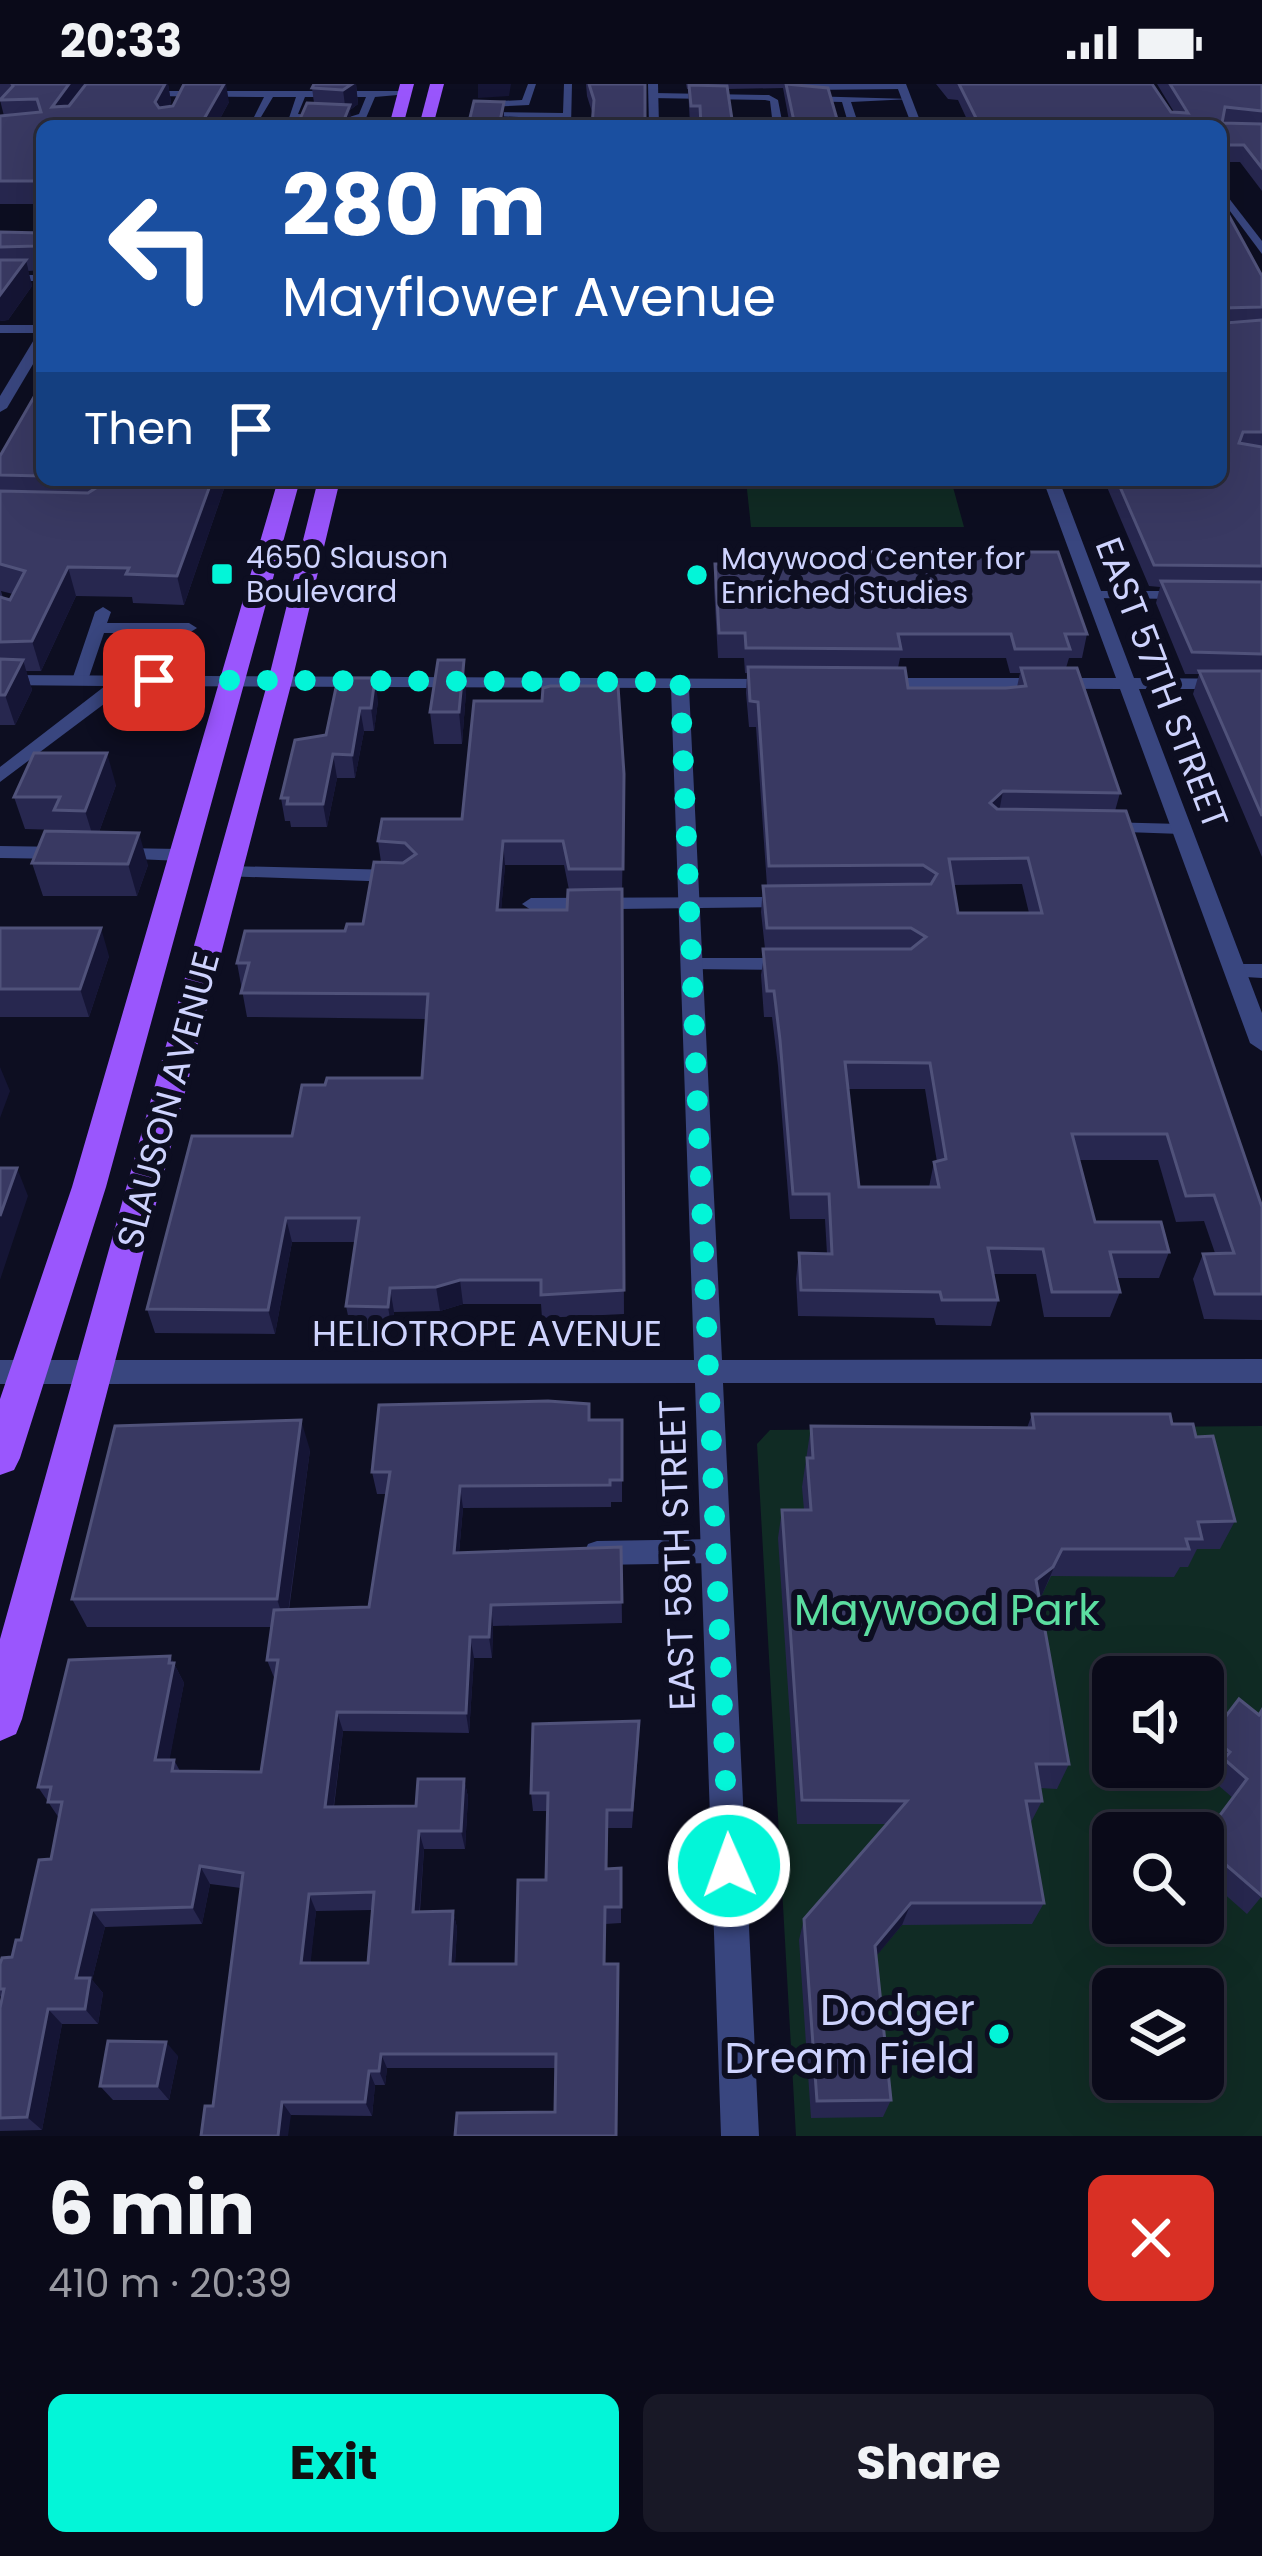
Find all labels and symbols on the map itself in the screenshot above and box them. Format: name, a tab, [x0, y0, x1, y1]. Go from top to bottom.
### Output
street label: EAST 57TH STREET	[1083, 530, 1241, 836]
place label: 4650 Slauson Boulevard	[246, 536, 448, 613]
place label: Maywood Center for Enriched Studies	[721, 537, 1025, 614]
marker: 4650 Slauson Boulevard	[209, 561, 235, 587]
marker: Maywood Center for Enriched Studies	[684, 562, 710, 588]
pin	[103, 629, 205, 731]
street label: SLAUSON AVENUE	[104, 946, 232, 1254]
street label: HELIOTROPE AVENUE	[312, 1308, 662, 1359]
street label: EAST 58TH STREET	[646, 1399, 708, 1711]
park label: Maywood Park	[794, 1581, 1100, 1640]
position arrow	[666, 1803, 792, 1929]
place label: Dodger Dream Field	[724, 1981, 975, 2088]
marker: Dodger Dream Field	[986, 2021, 1012, 2047]

